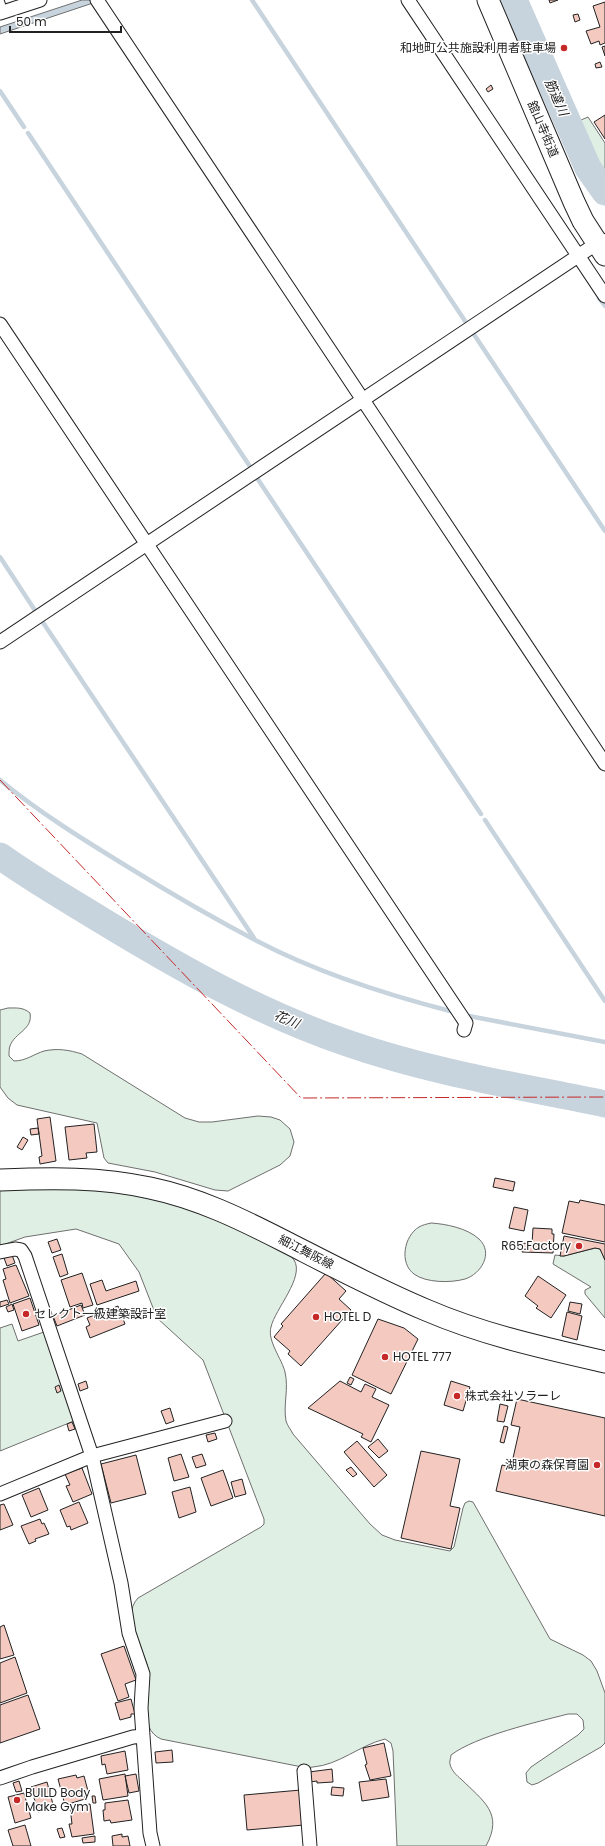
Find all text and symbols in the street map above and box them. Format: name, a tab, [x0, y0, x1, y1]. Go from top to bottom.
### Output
scale bar	[10, 8, 121, 34]
text: 50 m	[16, 13, 47, 30]
place label: 和地町公共施設利用者駐車場	[400, 39, 556, 56]
marker: 和地町公共施設利用者駐車場	[559, 43, 569, 53]
water label: 筋違川	[540, 76, 574, 121]
street label: 舘山寺街道	[524, 98, 563, 160]
water label: 花川	[271, 1006, 304, 1034]
street label: 細江舞阪線	[276, 1230, 337, 1273]
place label: R65.Factory	[501, 1237, 571, 1254]
marker: R65.Factory	[574, 1241, 584, 1251]
place label: セレクト一級建築設計室	[34, 1305, 166, 1322]
place label: HOTEL D	[324, 1308, 371, 1325]
marker: セレクト一級建築設計室	[21, 1309, 31, 1319]
marker: HOTEL D	[311, 1312, 321, 1322]
place label: HOTEL 777	[393, 1348, 452, 1365]
marker: HOTEL 777	[380, 1352, 390, 1362]
place label: 株式会社ソラーレ	[465, 1387, 561, 1404]
marker: 株式会社ソラーレ	[452, 1391, 462, 1401]
place label: 湖東の森保育園	[505, 1456, 589, 1473]
marker: 湖東の森保育園	[592, 1460, 602, 1470]
place label: BUILD Body Make Gym	[25, 1784, 90, 1815]
marker: BUILD Body Make Gym	[12, 1795, 22, 1805]

